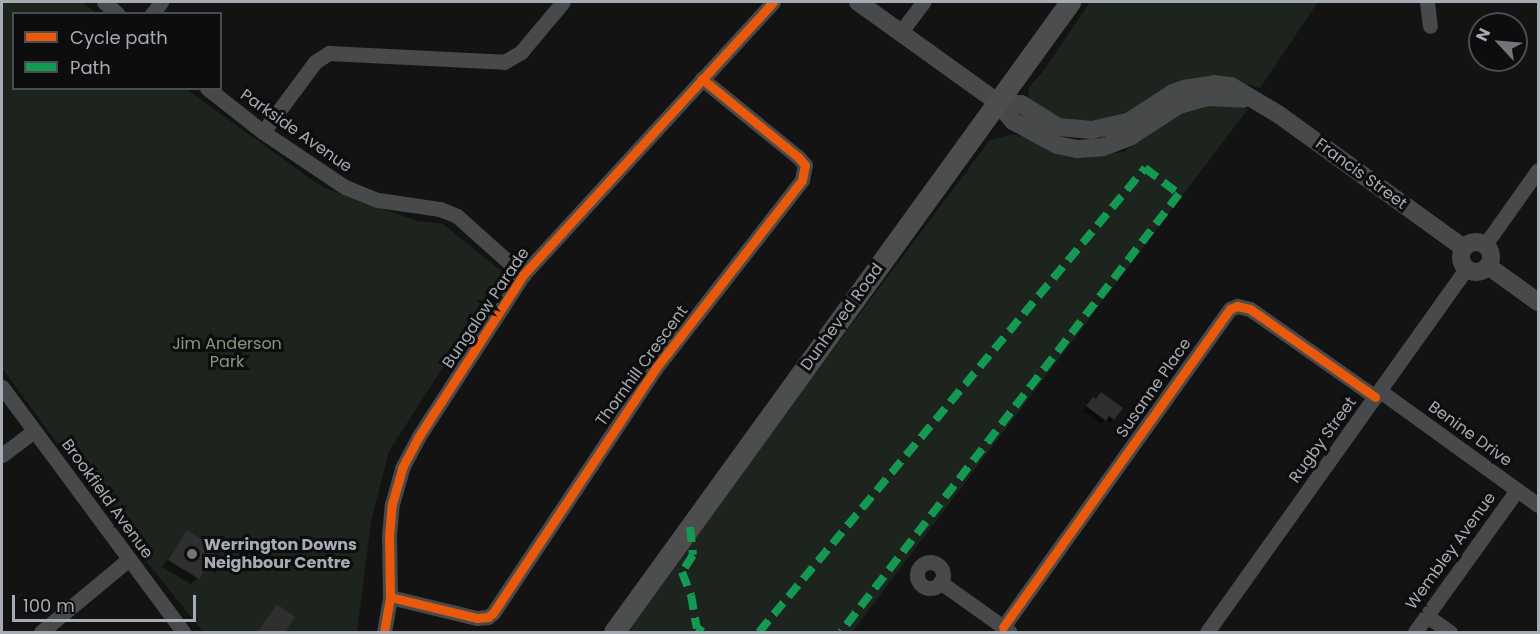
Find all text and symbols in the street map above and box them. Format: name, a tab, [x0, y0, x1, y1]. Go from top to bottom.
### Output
legend	[12, 12, 222, 90]
north arrow	[1468, 12, 1528, 72]
text: N	[1470, 24, 1496, 45]
text: Cycle path	[70, 25, 168, 50]
text: Path	[70, 55, 111, 80]
street label: Parkside Avenue	[237, 85, 355, 177]
street label: Francis Street	[1312, 134, 1410, 214]
street label: Bungalow Parade	[439, 244, 533, 372]
street label: Dunheved Road	[797, 260, 887, 374]
street label: Thornhill Crescent	[592, 302, 692, 430]
park label: Jim Anderson Park	[172, 334, 282, 372]
street label: Susanne Place	[1113, 335, 1195, 441]
street label: Rugby Street	[1285, 393, 1361, 487]
street label: Benine Drive	[1425, 397, 1515, 471]
street label: Brookfield Avenue	[57, 436, 157, 562]
street label: Wembley Avenue	[1402, 489, 1500, 613]
place label: Werrington Downs Neighbour Centre	[204, 535, 357, 573]
marker: Werrington Downs Neighbour Centre	[185, 547, 199, 561]
scale bar	[15, 583, 200, 621]
text: 100 m	[23, 593, 75, 618]

